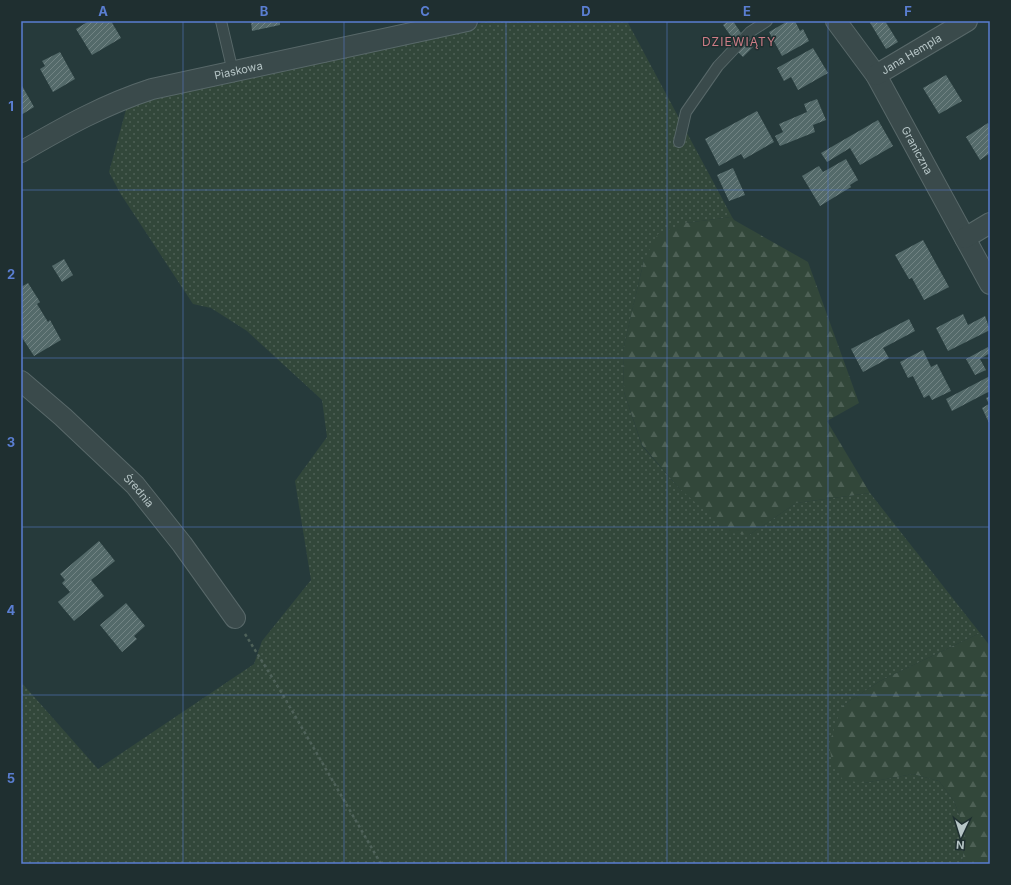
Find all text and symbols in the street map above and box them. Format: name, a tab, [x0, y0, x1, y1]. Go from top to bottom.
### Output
text: A	[98, 3, 108, 19]
text: B	[260, 3, 269, 19]
text: C	[420, 3, 430, 19]
text: D	[581, 3, 591, 19]
text: E	[743, 3, 751, 19]
text: F	[904, 3, 912, 19]
street label: Jana Hempla	[878, 31, 944, 77]
district label: DZIEWIĄTY	[702, 34, 776, 49]
street label: Piaskowa	[213, 58, 264, 82]
text: 1	[8, 98, 14, 114]
street label: Graniczna	[898, 124, 936, 177]
text: 2	[7, 266, 15, 282]
text: 3	[7, 434, 15, 450]
street label: Średnia	[121, 471, 157, 510]
text: 4	[7, 602, 16, 618]
text: 5	[7, 770, 15, 786]
north arrow	[941, 815, 981, 855]
text: N	[956, 838, 965, 852]

